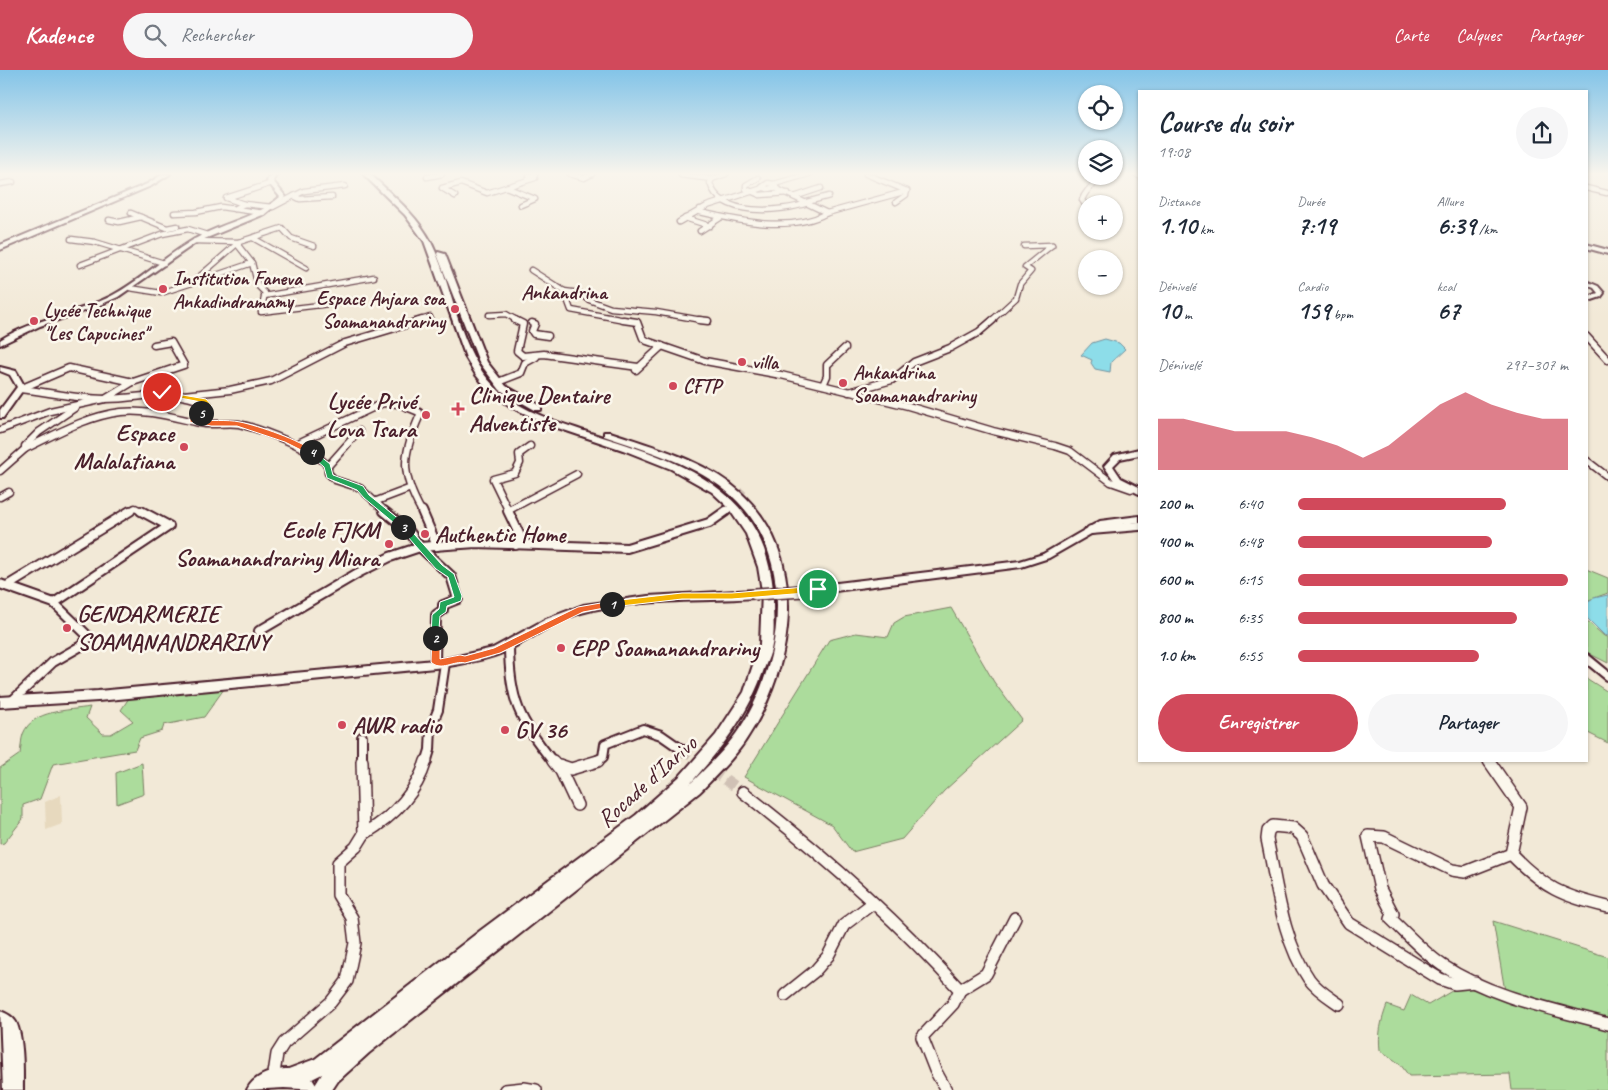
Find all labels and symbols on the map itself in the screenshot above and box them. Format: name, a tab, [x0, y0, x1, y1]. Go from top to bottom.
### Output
place label: Institution Faneva Ankadindramamy	[173, 266, 304, 314]
district label: Ankandrina	[521, 279, 609, 305]
marker: Institution Faneva Ankadindramamy	[157, 283, 169, 295]
place label: Espace Anjara soa Soamanandrariny	[316, 286, 447, 335]
place label: Lycée Technique "Les Capucines"	[44, 298, 152, 346]
marker: Espace Anjara soa Soamanandrariny	[449, 303, 461, 315]
marker: Lycée Technique "Les Capucines"	[28, 315, 40, 327]
place label: villa	[752, 350, 780, 375]
marker: villa	[736, 356, 748, 368]
place label: Ankandrina Soamanandrariny	[853, 360, 978, 409]
pin	[141, 371, 183, 413]
place label: CFTP	[683, 374, 724, 399]
marker: Ankandrina Soamanandrariny	[837, 377, 849, 389]
place label: Clinique Dentaire Adventiste	[469, 380, 611, 438]
marker: CFTP	[667, 380, 679, 392]
place label: Lycée Privé Lova Tsara	[327, 386, 420, 444]
pin: 5	[188, 400, 214, 426]
marker: Clinique Dentaire Adventiste	[451, 402, 465, 416]
marker: Lycée Privé Lova Tsara	[420, 409, 432, 421]
place label: Espace Malalatiana	[74, 418, 176, 476]
pin: 4	[300, 440, 324, 464]
marker: Espace Malalatiana	[178, 441, 190, 453]
pin: 3	[390, 514, 416, 540]
place label: Ecole FJKM Soamanandrariny Miara	[175, 515, 383, 573]
place label: Authentic Home	[435, 519, 567, 549]
marker: Authentic Home	[419, 528, 431, 540]
marker: Ecole FJKM Soamanandrariny Miara	[383, 538, 395, 550]
pin	[797, 568, 839, 610]
pin: 1	[600, 592, 624, 616]
place label: GENDARMERIE SOAMANANDRARINY	[77, 599, 273, 657]
marker: GENDARMERIE SOAMANANDRARINY	[61, 622, 73, 634]
pin: 2	[422, 626, 448, 650]
place label: EPP Soamanandrariny	[571, 633, 761, 663]
marker: EPP Soamanandrariny	[555, 642, 567, 654]
place label: AWR radio	[352, 710, 443, 740]
place label: GV 36	[515, 715, 568, 745]
marker: AWR radio	[336, 719, 348, 731]
marker: GV 36	[499, 724, 511, 736]
street label: Rocade d'Iarivo	[591, 727, 704, 834]

